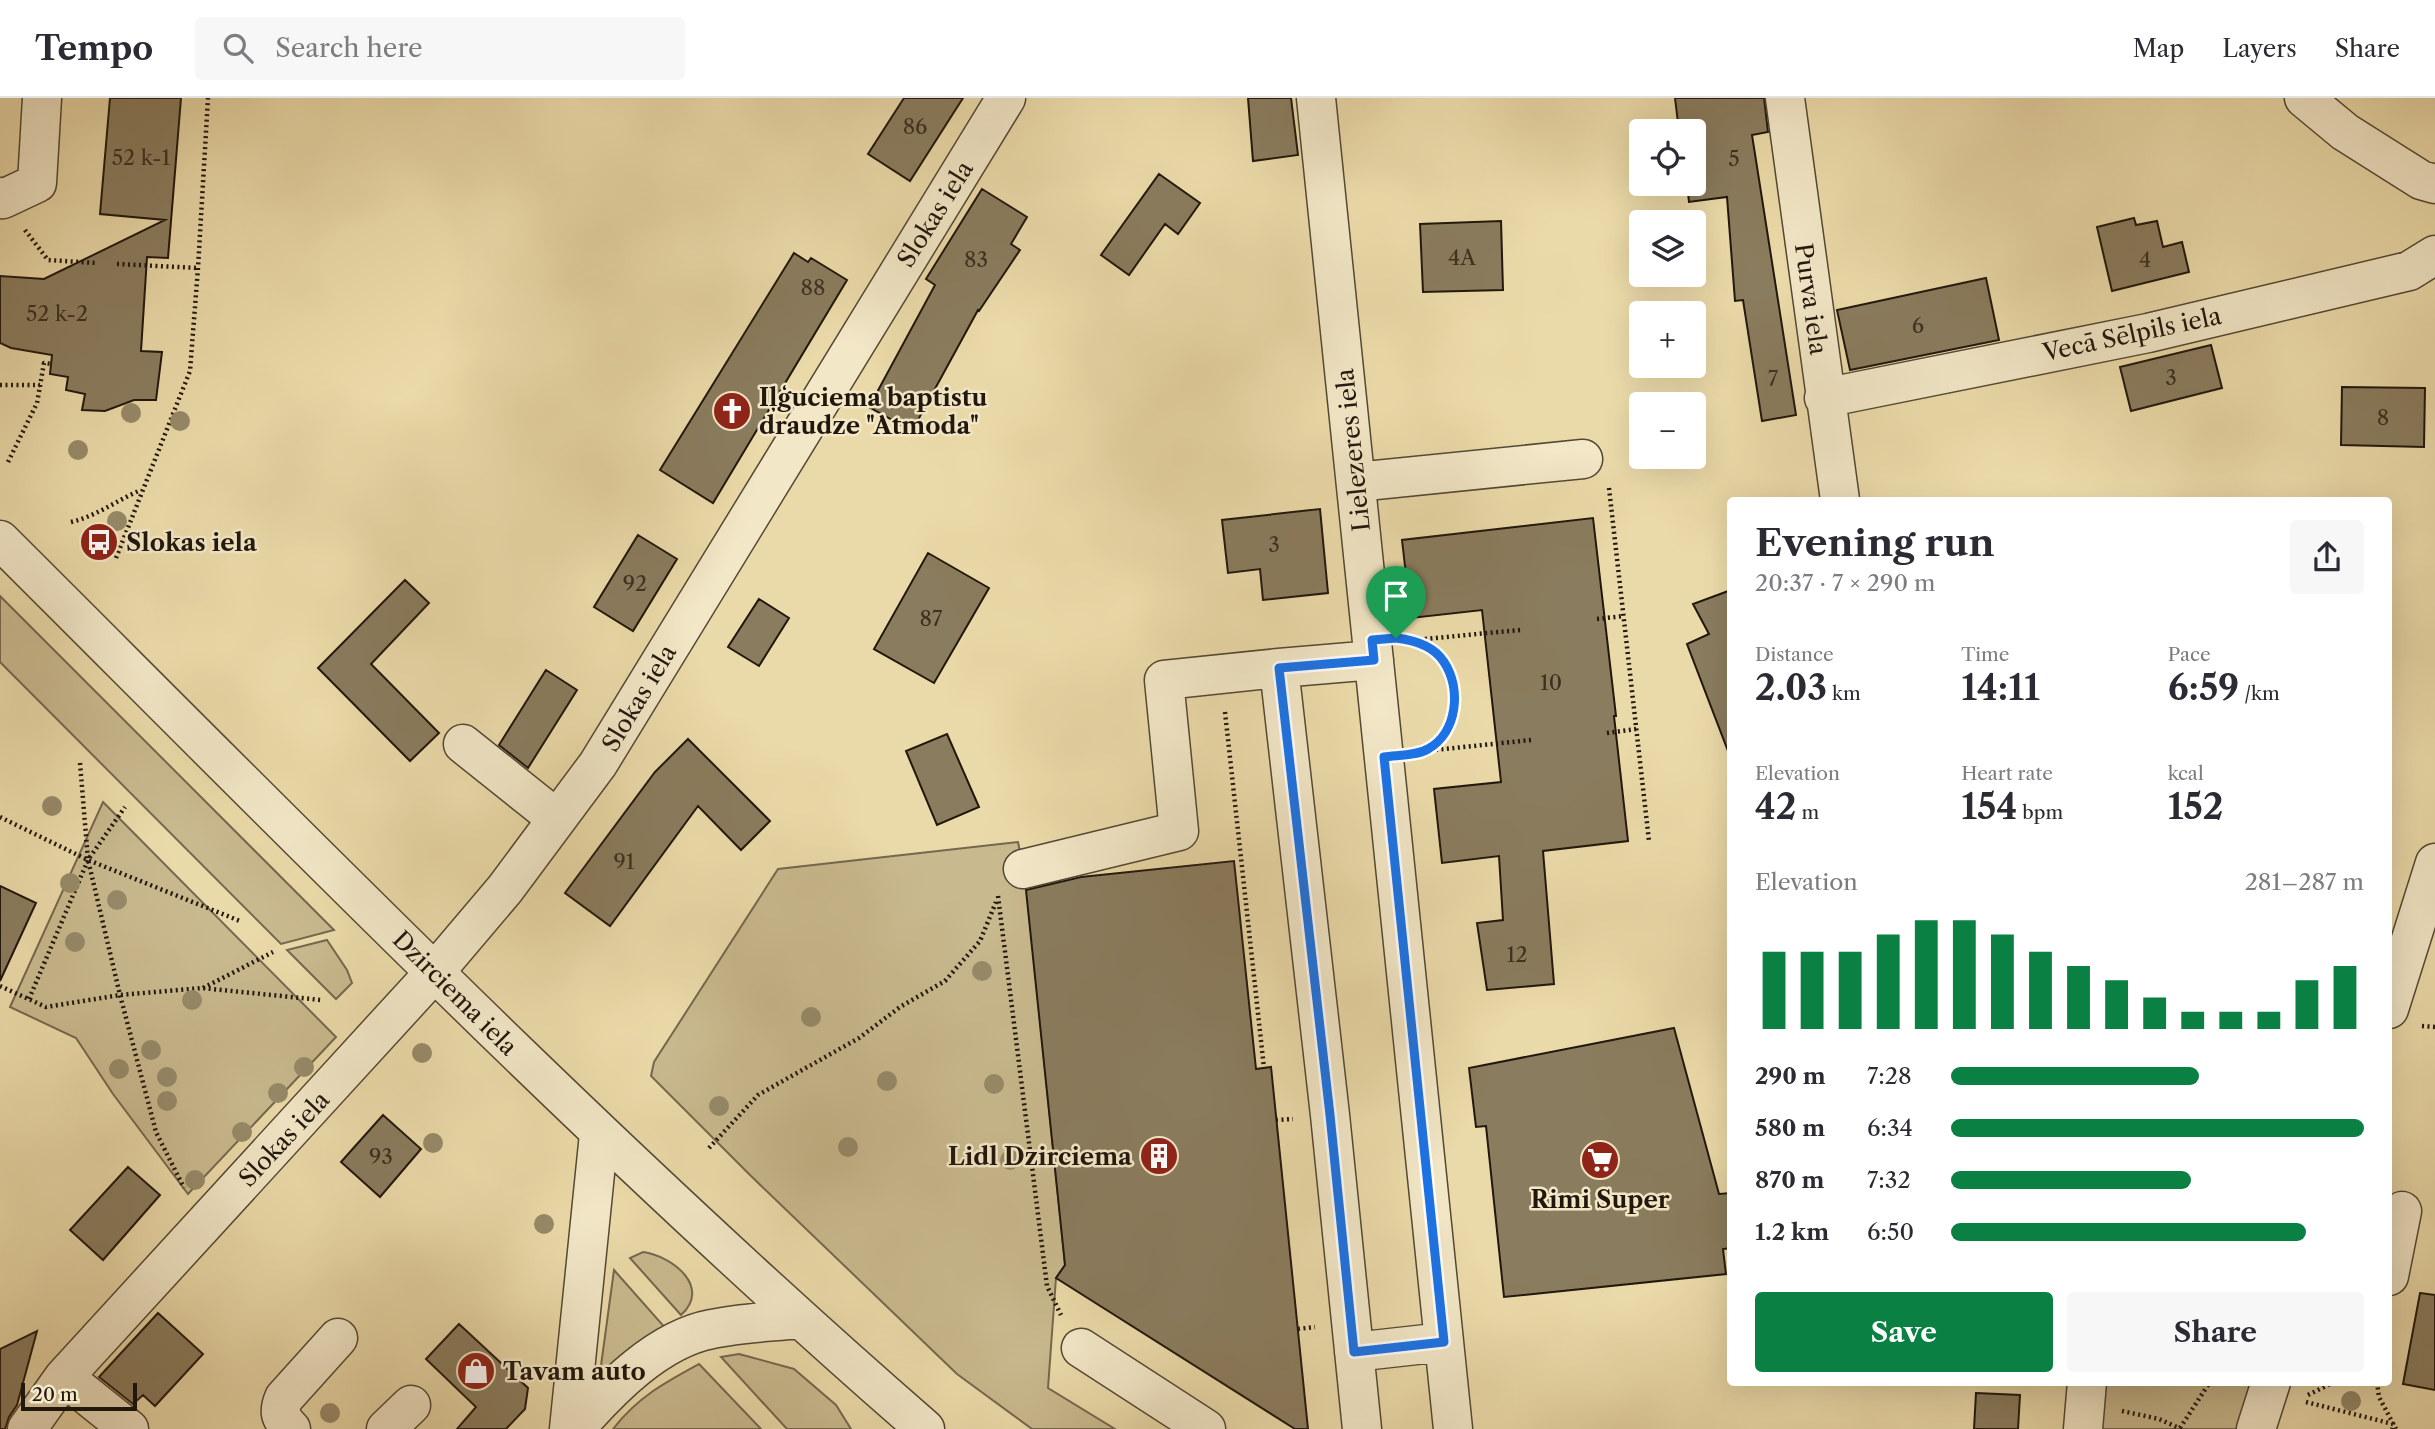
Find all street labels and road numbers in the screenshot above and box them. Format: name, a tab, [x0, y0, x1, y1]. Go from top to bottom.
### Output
street label: Slokas iela	[891, 155, 979, 272]
street label: Purva iela	[1789, 241, 1833, 357]
street label: Vecā Sēlpils iela	[2039, 301, 2224, 367]
street label: Lielezeres iela	[1330, 367, 1376, 533]
street label: Slokas iela	[596, 639, 682, 757]
street label: Dzirciema iela	[387, 925, 523, 1061]
street label: Slokas iela	[233, 1085, 336, 1193]

